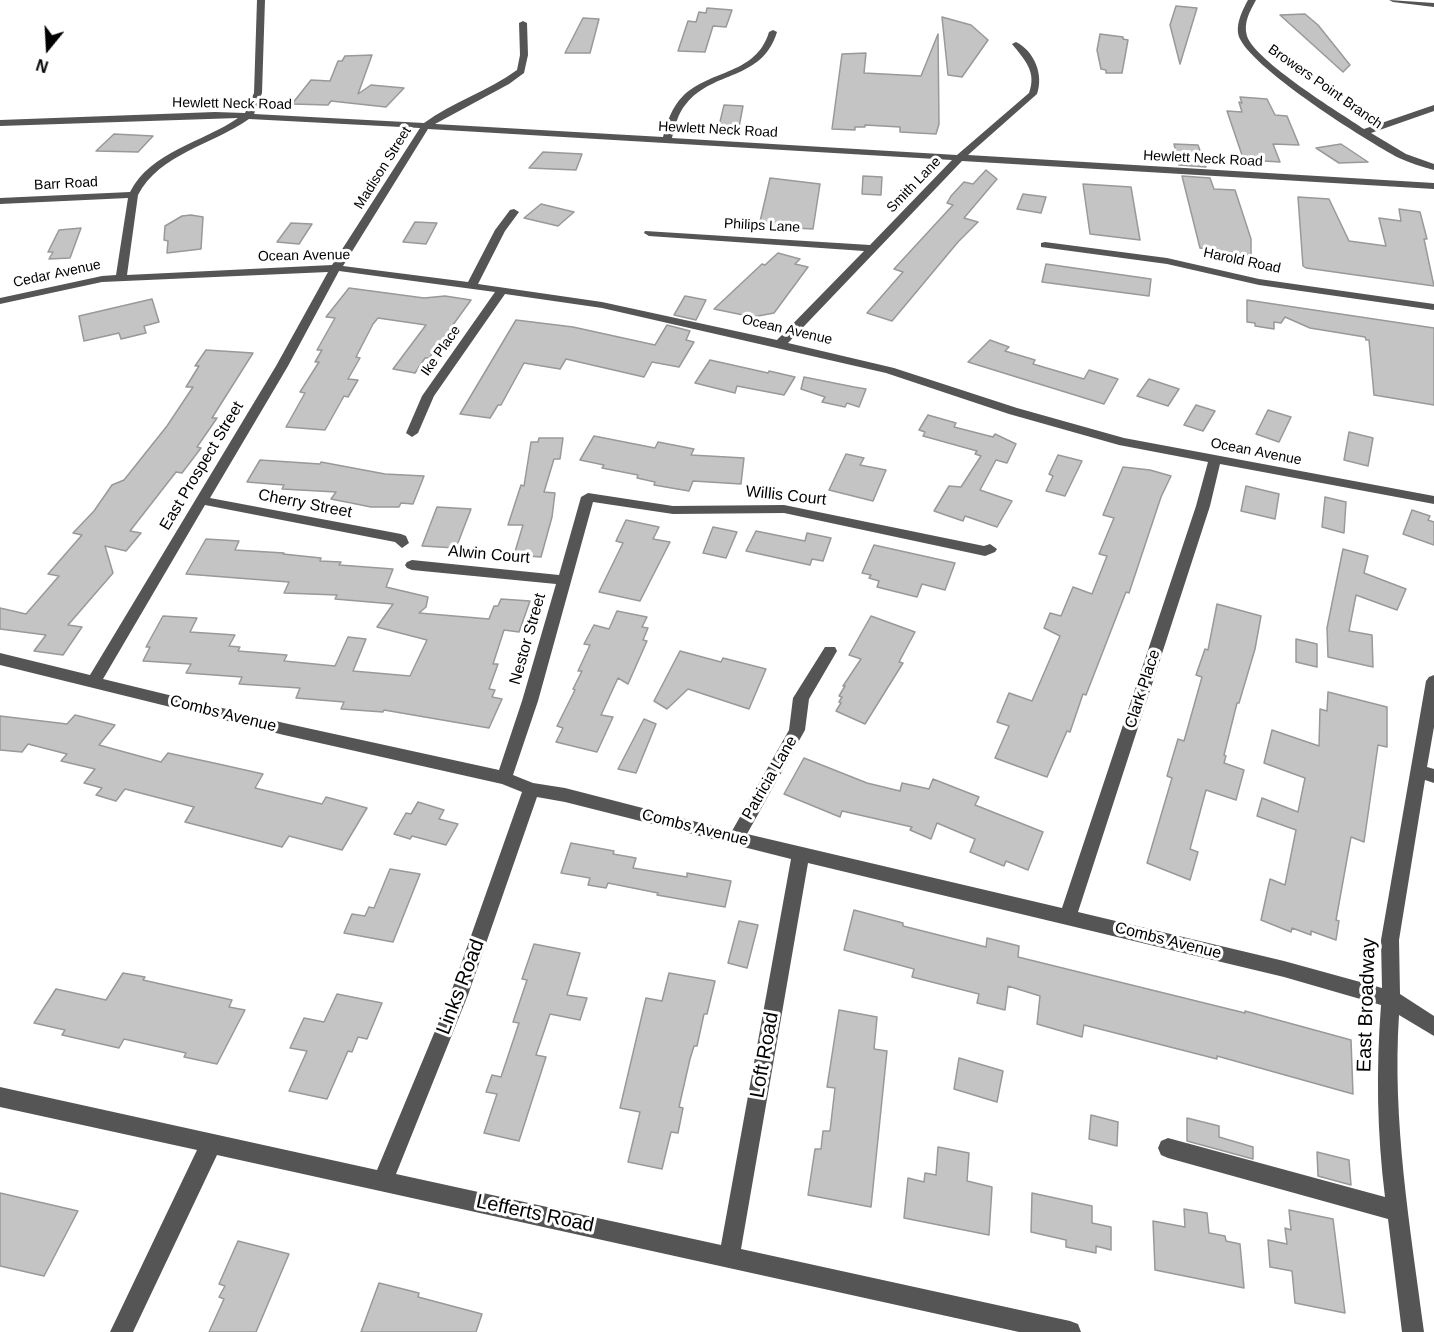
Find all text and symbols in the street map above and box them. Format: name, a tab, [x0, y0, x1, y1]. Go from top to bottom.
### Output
north arrow	[18, 18, 78, 78]
street label: Browers Point Branch	[1265, 41, 1385, 133]
text: N	[34, 56, 50, 75]
street label: Hewlett Neck Road	[172, 95, 292, 113]
street label: Hewlett Neck Road	[658, 118, 778, 142]
street label: Madison Street	[351, 124, 415, 212]
street label: Hewlett Neck Road	[1143, 147, 1263, 171]
street label: Smith Lane	[883, 154, 945, 216]
street label: Barr Road	[34, 174, 98, 194]
street label: Philips Lane	[723, 216, 801, 236]
street label: Harold Road	[1202, 245, 1282, 277]
street label: Ocean Avenue	[258, 247, 350, 265]
street label: Cedar Avenue	[12, 257, 102, 291]
street label: Ocean Avenue	[740, 311, 834, 349]
street label: Ike Place	[418, 323, 464, 379]
street label: East Prospect Street	[156, 398, 248, 534]
street label: Ocean Avenue	[1209, 435, 1303, 469]
street label: Willis Court	[745, 482, 827, 510]
street label: Cherry Street	[256, 485, 354, 523]
street label: Alwin Court	[447, 542, 531, 568]
street label: Nestor Street	[506, 591, 550, 687]
street label: Clark Place	[1121, 647, 1165, 731]
street label: Combs Avenue	[168, 691, 278, 737]
street label: Patricia Lane	[738, 733, 802, 823]
street label: Combs Avenue	[640, 805, 750, 851]
street label: Combs Avenue	[1113, 918, 1223, 964]
street label: Links Road	[432, 936, 490, 1038]
street label: East Broadway	[1353, 937, 1381, 1073]
street label: Loft Road	[746, 1010, 784, 1100]
street label: Lefferts Road	[474, 1190, 596, 1238]

